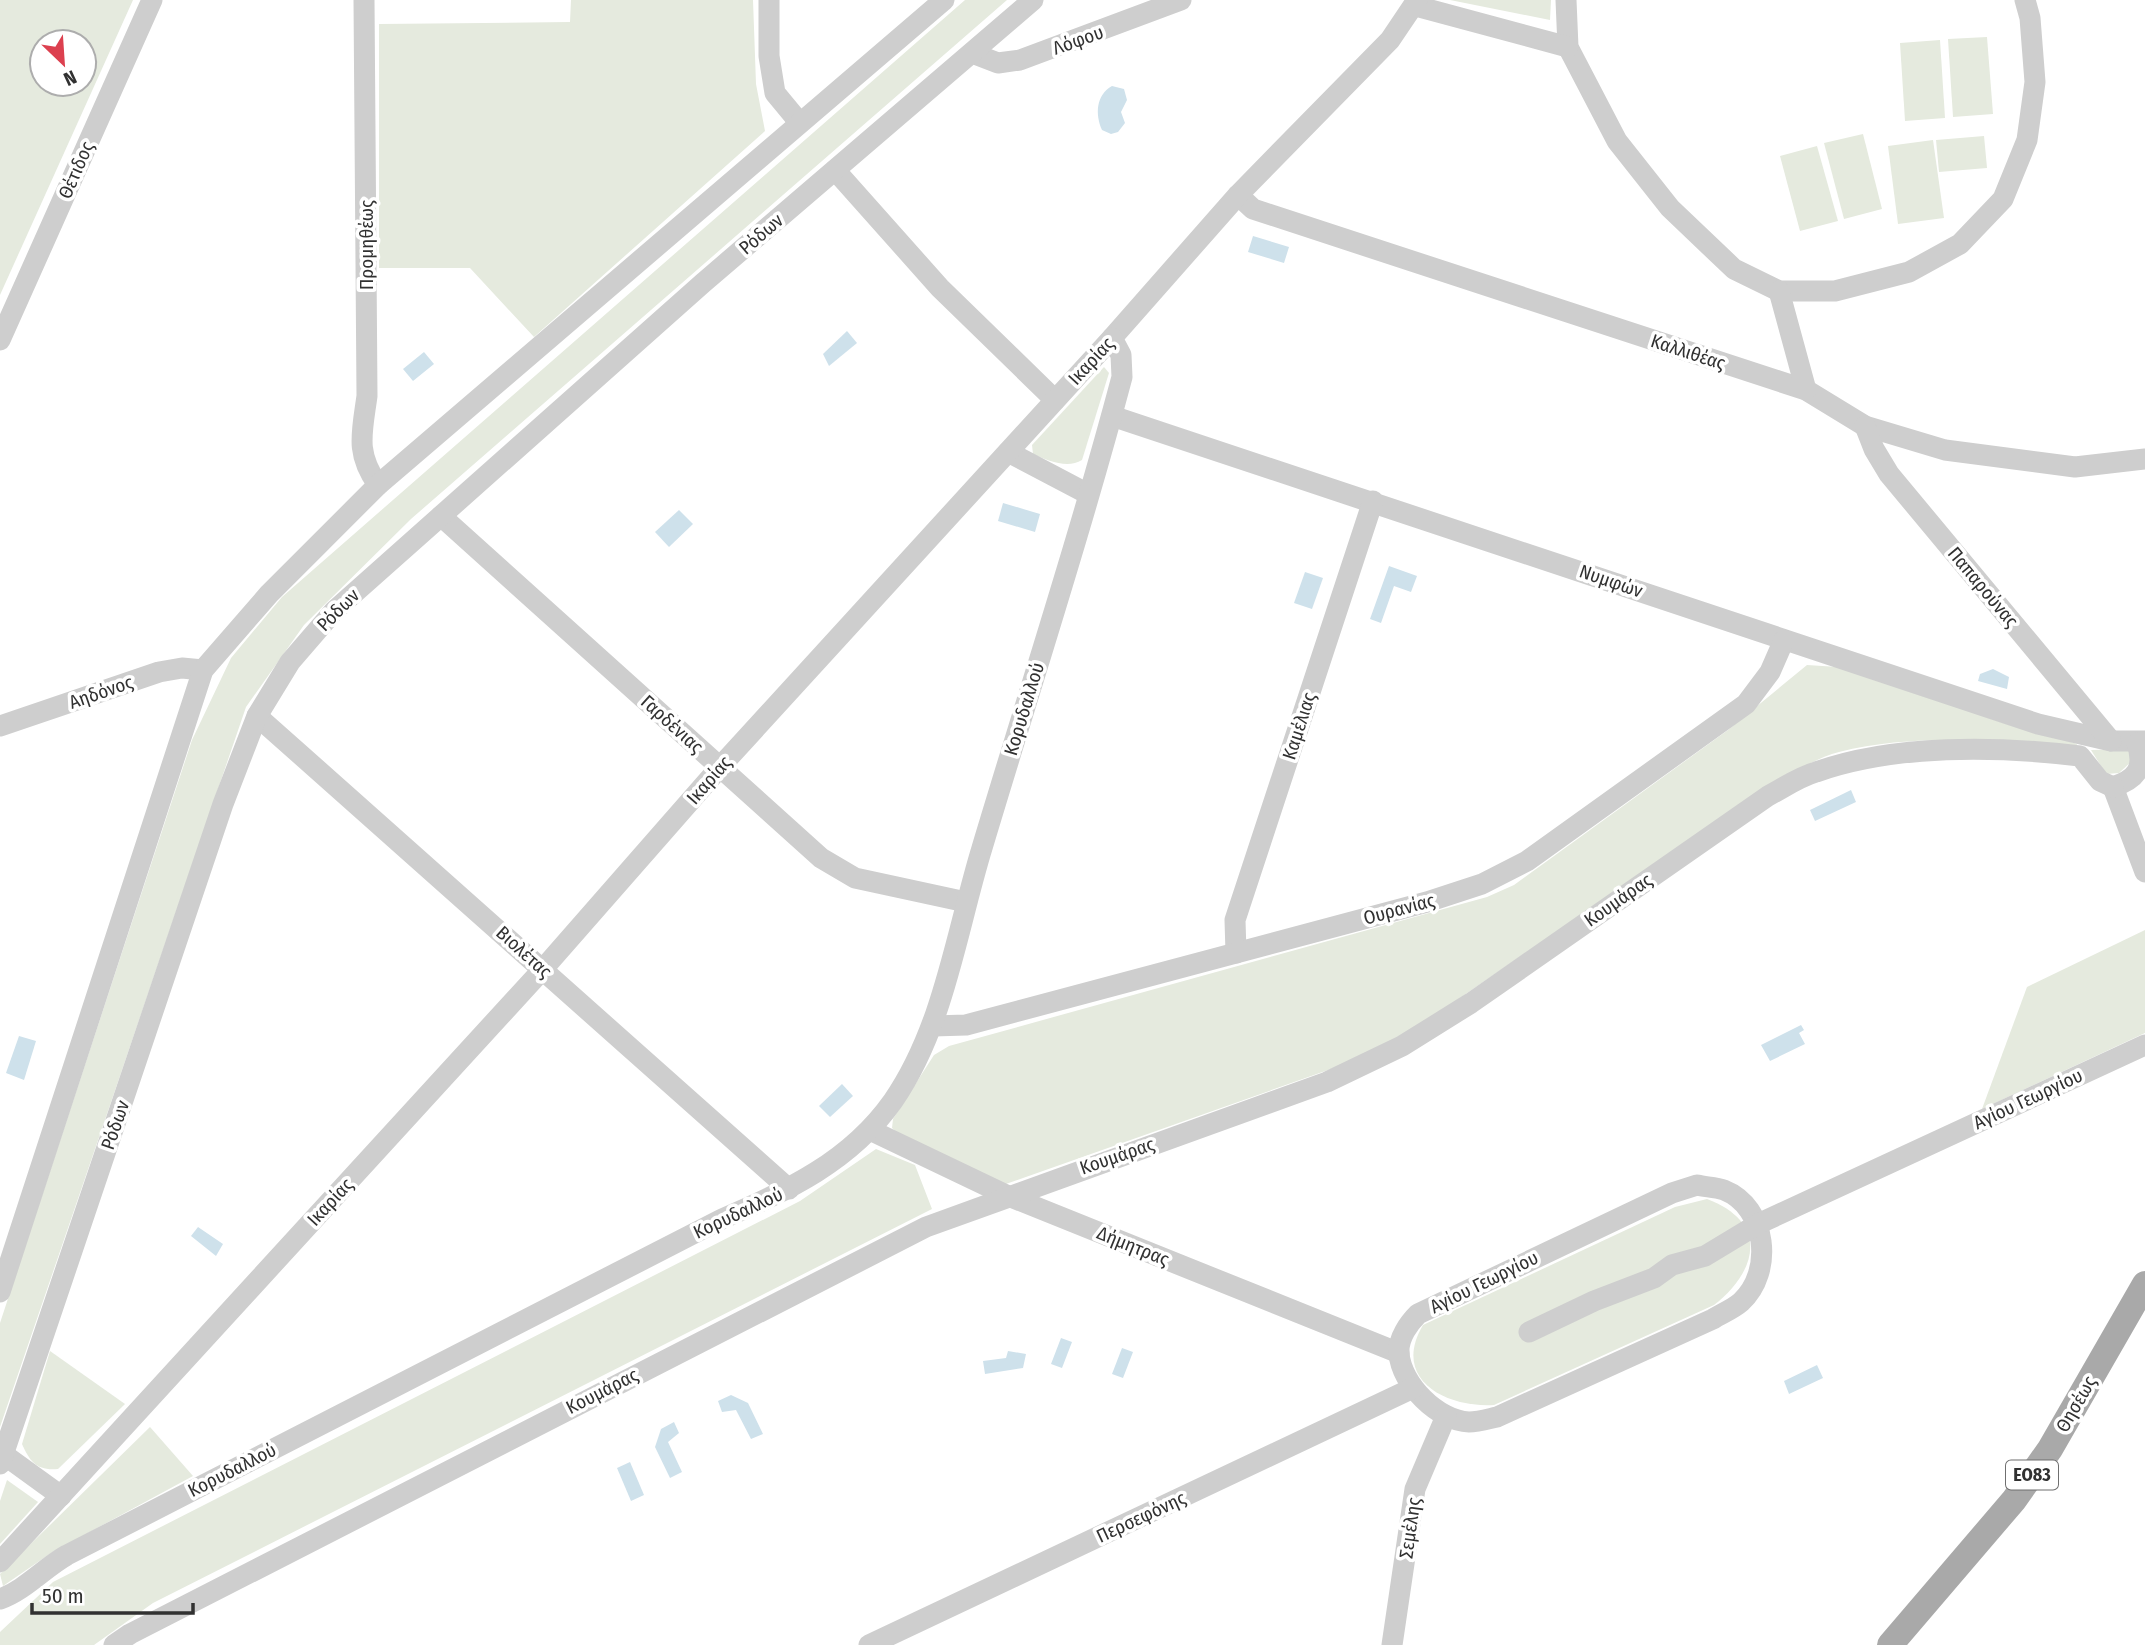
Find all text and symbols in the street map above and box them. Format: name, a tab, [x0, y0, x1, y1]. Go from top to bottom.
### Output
street label: Λόφου	[1049, 20, 1107, 60]
north arrow	[28, 28, 98, 98]
text: N	[60, 65, 80, 91]
street label: Θέτιδος	[53, 138, 99, 202]
street label: Προμηθέως	[355, 200, 378, 290]
street label: Ρόδων	[734, 208, 788, 259]
street label: Καλλιθέας	[1648, 329, 1728, 375]
street label: Ικαρίας	[1063, 332, 1119, 390]
street label: Παπαρούνας	[1943, 542, 2023, 632]
street label: Νυμφών	[1576, 559, 1646, 603]
street label: Ρόδων	[312, 583, 365, 636]
street label: Κορυδαλλού	[999, 660, 1049, 758]
street label: Αηδόνος	[66, 670, 136, 714]
street label: Γαρδένιας	[636, 690, 708, 758]
street label: Καμέλιας	[1277, 690, 1321, 762]
street label: Ικαρίας	[682, 751, 736, 809]
street label: Κουμάρας	[1580, 868, 1656, 932]
street label: Ουρανίας	[1361, 888, 1437, 930]
street label: Βιολέτας	[492, 921, 556, 983]
street label: Αγίου Γεωργίου	[1970, 1064, 2086, 1134]
street label: Ρόδων	[96, 1097, 134, 1153]
street label: Κουμάρας	[1077, 1132, 1157, 1180]
street label: Ικαρίας	[302, 1173, 358, 1231]
street label: Κορυδαλλού	[690, 1182, 786, 1244]
street label: Δήμητρας	[1094, 1221, 1172, 1271]
street label: Αγίου Γεωργίου	[1426, 1246, 1542, 1318]
street label: Κουμάρας	[562, 1363, 642, 1419]
street label: Θησέως	[2051, 1372, 2101, 1436]
street label: Κορυδαλλού	[184, 1438, 280, 1502]
road number: ΕΟ83	[2006, 1460, 2058, 1490]
street label: Περσεφόνης	[1093, 1486, 1189, 1548]
street label: Σεμέλης	[1394, 1496, 1426, 1560]
scale bar	[32, 1572, 192, 1616]
text: 50 m	[42, 1583, 84, 1609]

